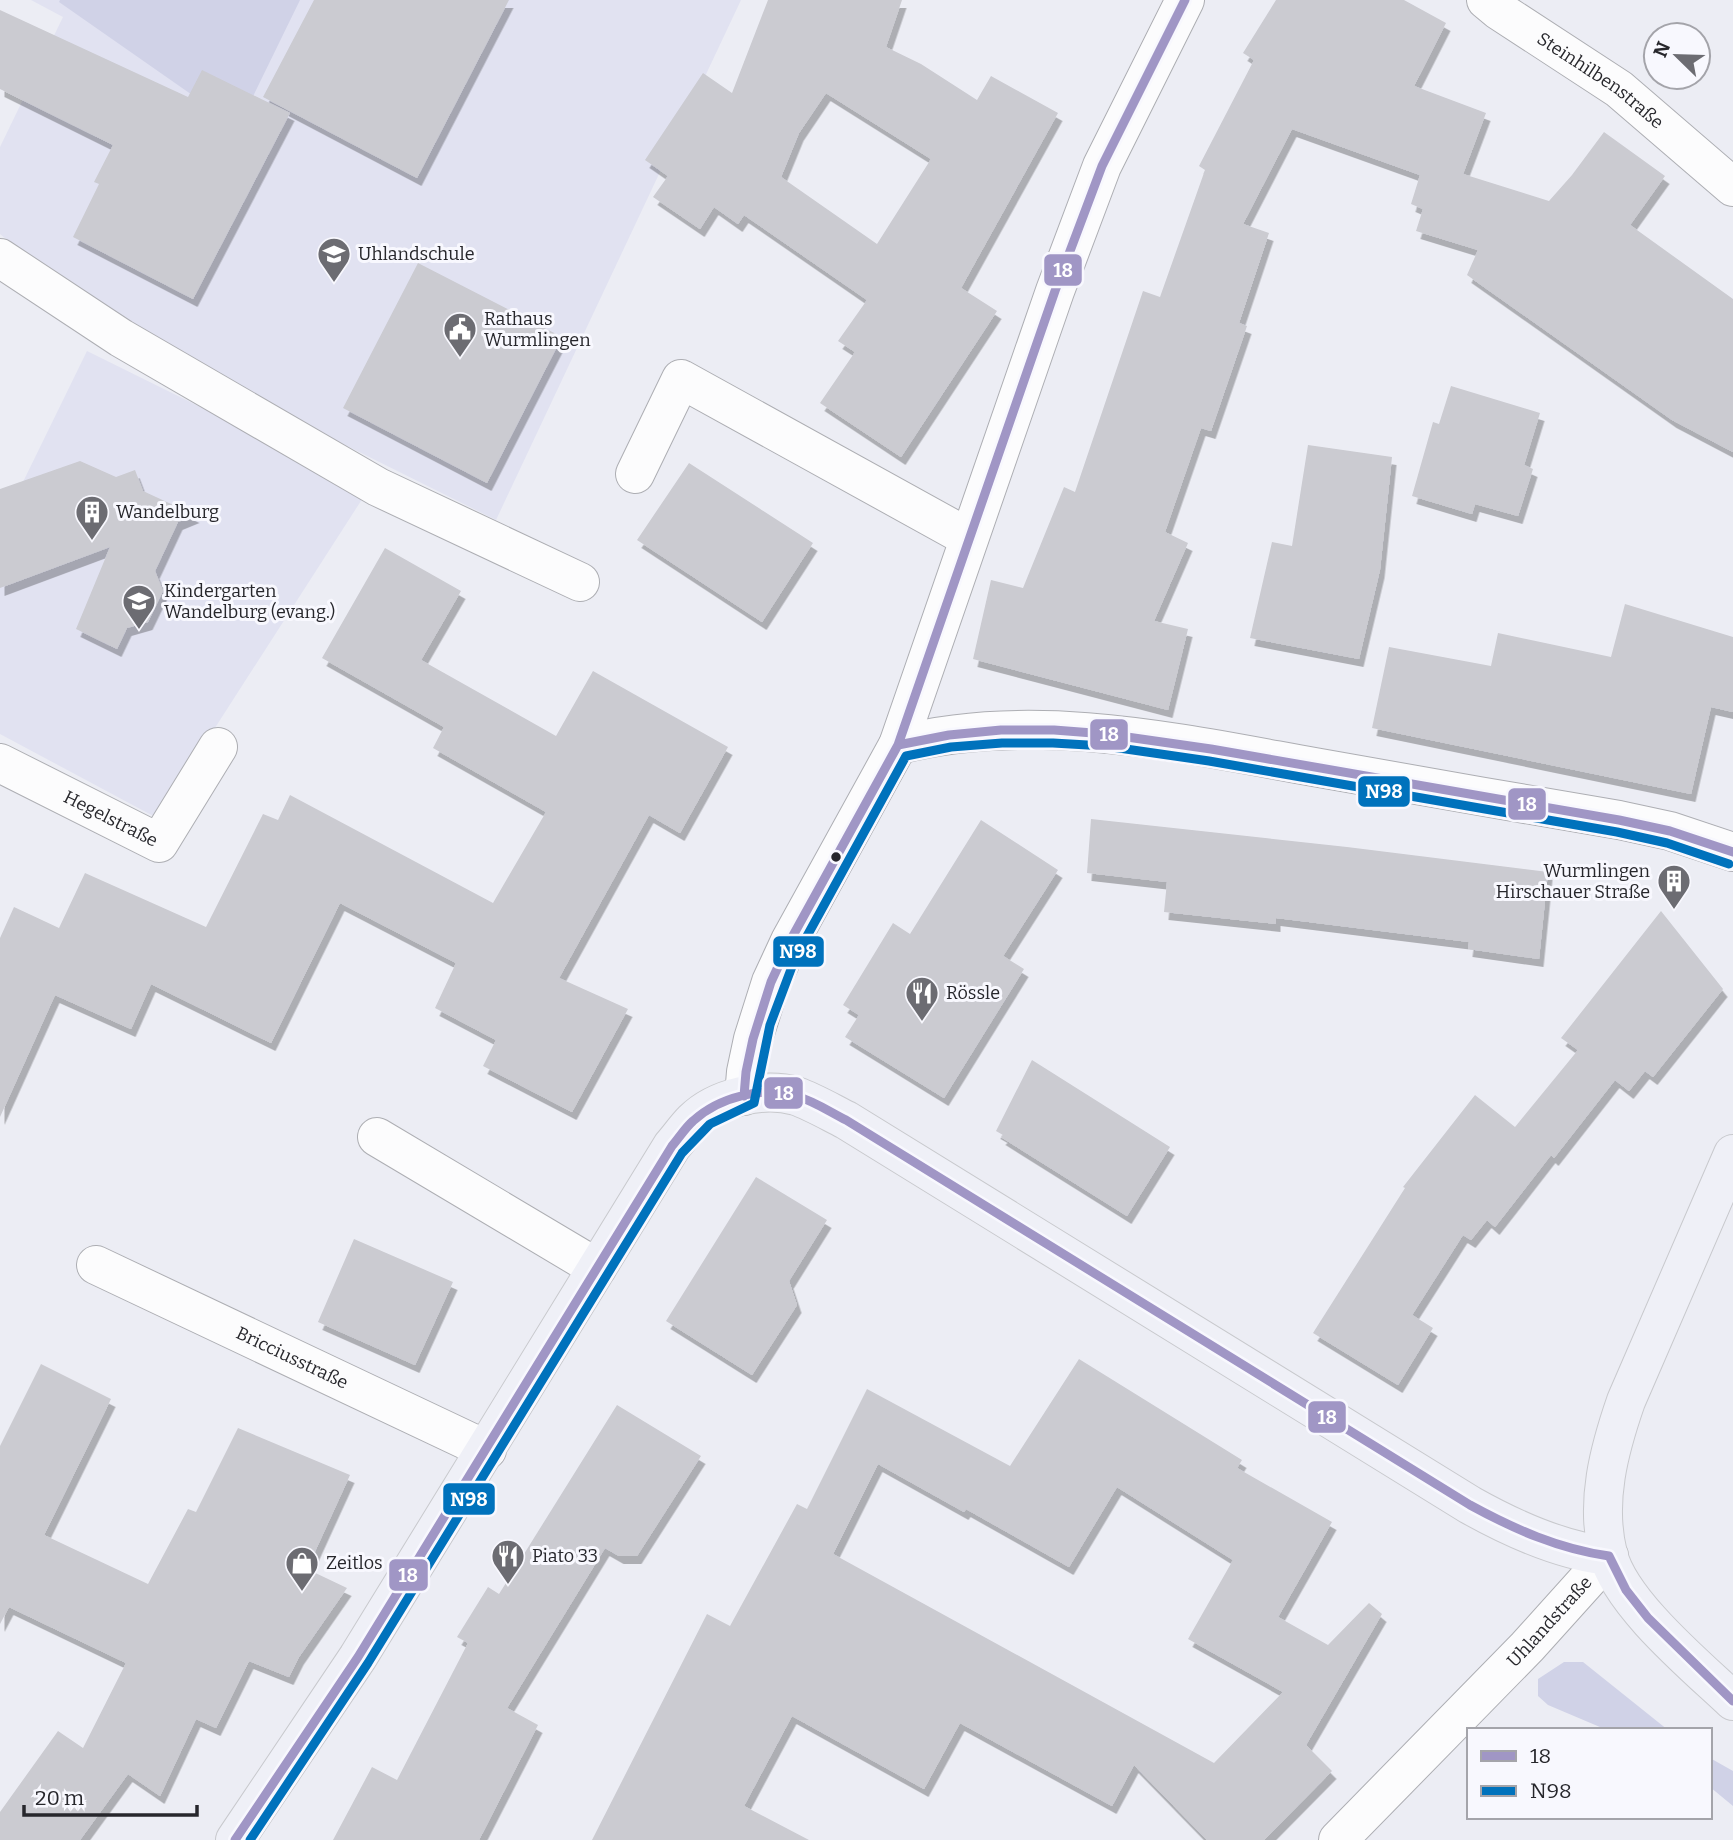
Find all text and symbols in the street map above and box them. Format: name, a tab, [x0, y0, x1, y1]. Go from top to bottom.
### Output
north arrow	[1642, 21, 1712, 91]
street label: Steinhilbenstraße	[1533, 28, 1668, 133]
text: N	[1648, 38, 1675, 61]
school or university icon: Uhlandschule	[315, 235, 353, 284]
place label: Uhlandschule	[358, 243, 475, 265]
line badge: 18	[1043, 253, 1083, 287]
text: 18	[1053, 259, 1073, 282]
place label: Rathaus Wurmlingen	[484, 308, 591, 351]
public building icon: Rathaus Wurmlingen	[441, 310, 479, 359]
building icon: Wandelburg	[73, 493, 111, 542]
place label: Wandelburg	[116, 501, 219, 523]
place label: Kindergarten Wandelburg (evang.)	[164, 580, 335, 623]
school or university icon: Kindergarten Wandelburg (evang.)	[120, 582, 158, 631]
line badge: 18	[1089, 718, 1129, 751]
text: 18	[1099, 723, 1119, 746]
line badge: N98	[1357, 775, 1411, 808]
text: N98	[1365, 780, 1403, 803]
street label: Hegelstraße	[60, 786, 162, 852]
line badge: 18	[1507, 787, 1547, 821]
text: 18	[1517, 793, 1537, 816]
unlabelled marker	[829, 850, 843, 864]
place label: Wurmlingen Hirschauer Straße	[1496, 860, 1651, 903]
building icon: Wurmlingen Hirschauer Straße	[1655, 862, 1693, 911]
line badge: N98	[772, 935, 825, 968]
text: N98	[779, 940, 817, 963]
restaurant icon: Rössle	[903, 974, 941, 1023]
place label: Rössle	[946, 982, 1000, 1004]
line badge: 18	[763, 1076, 804, 1110]
text: 18	[774, 1082, 794, 1105]
street label: Bricciusstraße	[233, 1322, 352, 1394]
line badge: 18	[1307, 1400, 1347, 1434]
text: 18	[1317, 1406, 1337, 1429]
line badge: N98	[442, 1482, 496, 1516]
text: N98	[450, 1488, 488, 1511]
restaurant icon: Piato 33	[489, 1537, 527, 1586]
shop icon: Zeitlos	[283, 1544, 321, 1593]
place label: Piato 33	[532, 1545, 598, 1567]
place label: Zeitlos	[326, 1552, 383, 1574]
line badge: 18	[388, 1558, 429, 1592]
text: 18	[398, 1564, 418, 1587]
street label: Uhlandstraße	[1502, 1572, 1596, 1672]
legend	[1467, 1728, 1712, 1819]
text: 18	[1530, 1743, 1551, 1769]
scale bar	[24, 1773, 198, 1817]
text: N98	[1530, 1778, 1572, 1804]
text: 20 m	[35, 1785, 84, 1811]

